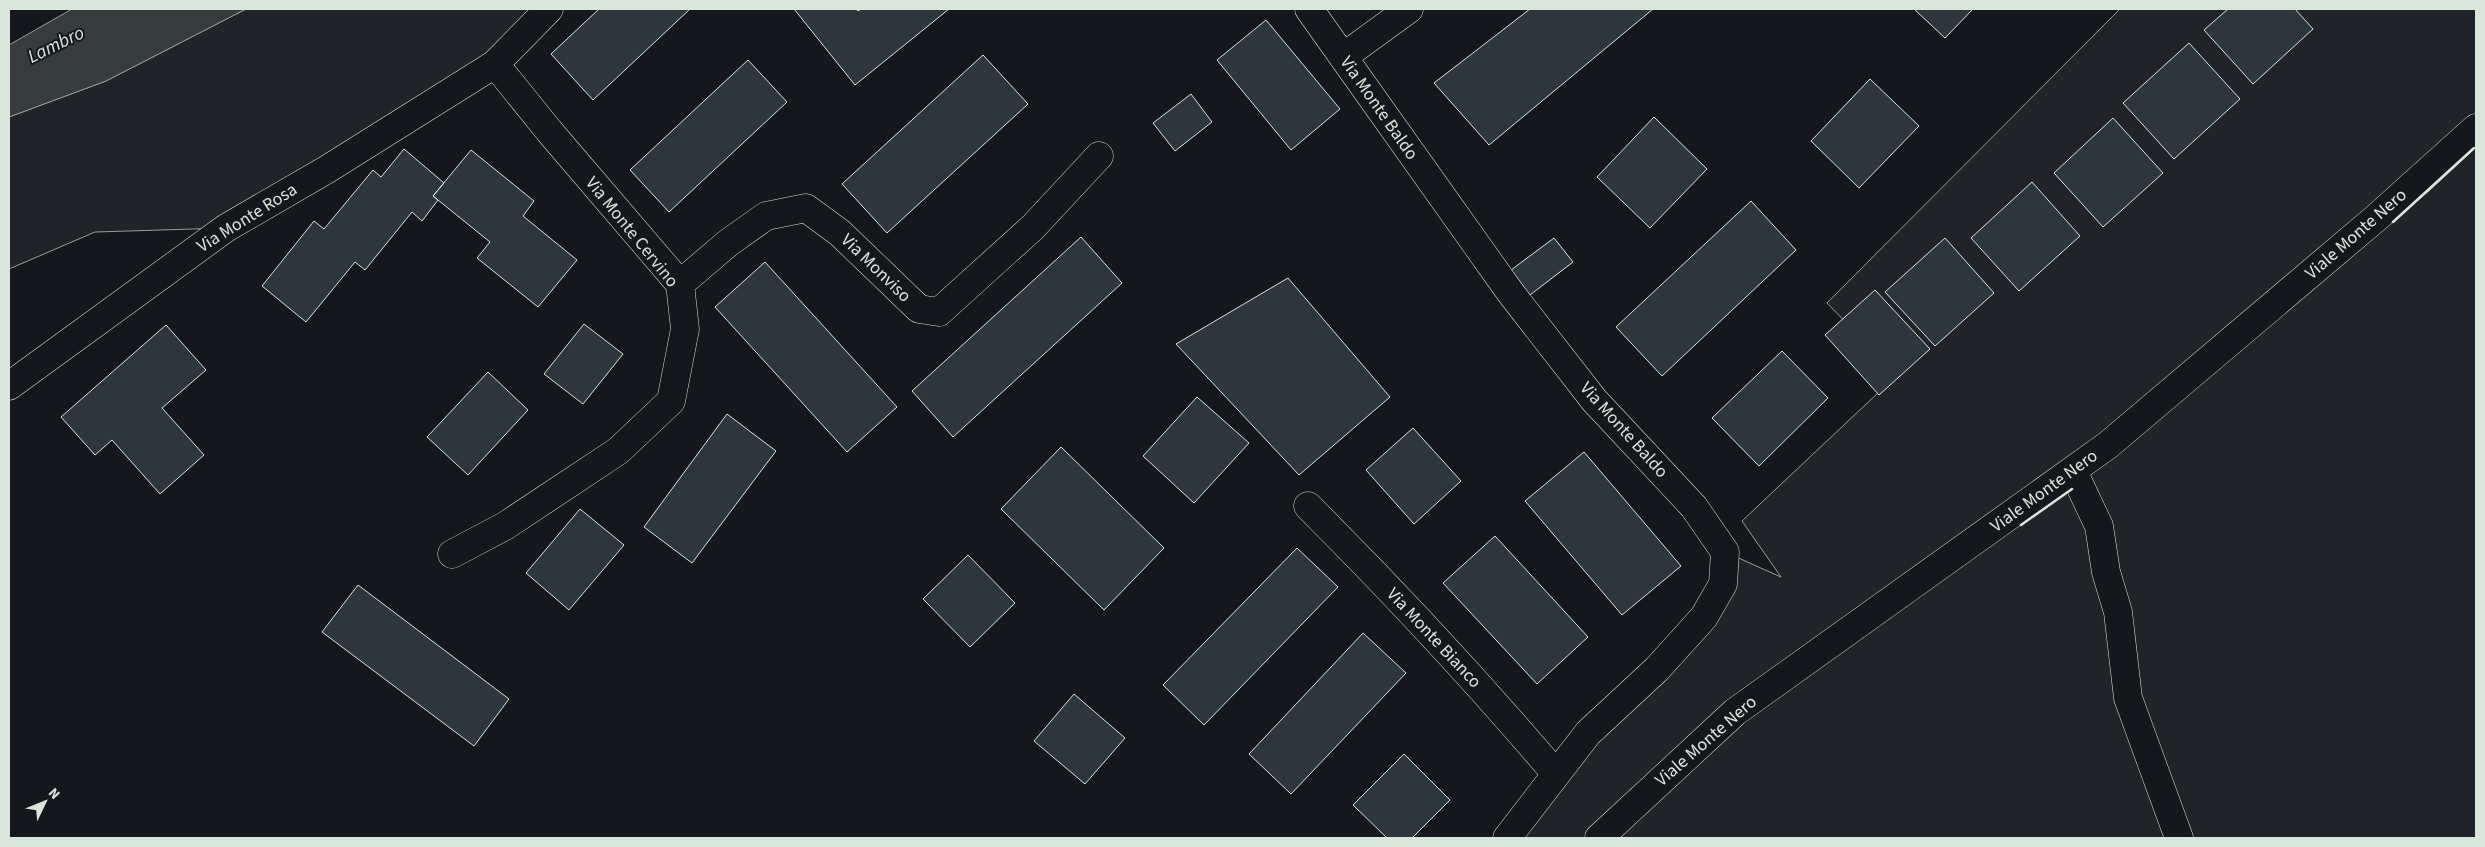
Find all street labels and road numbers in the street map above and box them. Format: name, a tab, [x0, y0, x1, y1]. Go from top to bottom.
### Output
street label: Via Monte Baldo	[1334, 51, 1424, 165]
street label: Via Monte Cervino	[580, 171, 684, 293]
street label: Via Monte Rosa	[192, 177, 302, 259]
street label: Viale Monte Nero	[2300, 183, 2412, 285]
street label: Via Monviso	[835, 228, 917, 308]
street label: Via Monte Baldo	[1574, 377, 1674, 483]
street label: Viale Monte Nero	[1985, 443, 2103, 539]
street label: Via Monte Bianco	[1381, 582, 1487, 694]
street label: Viale Monte Nero	[1650, 690, 1762, 792]

